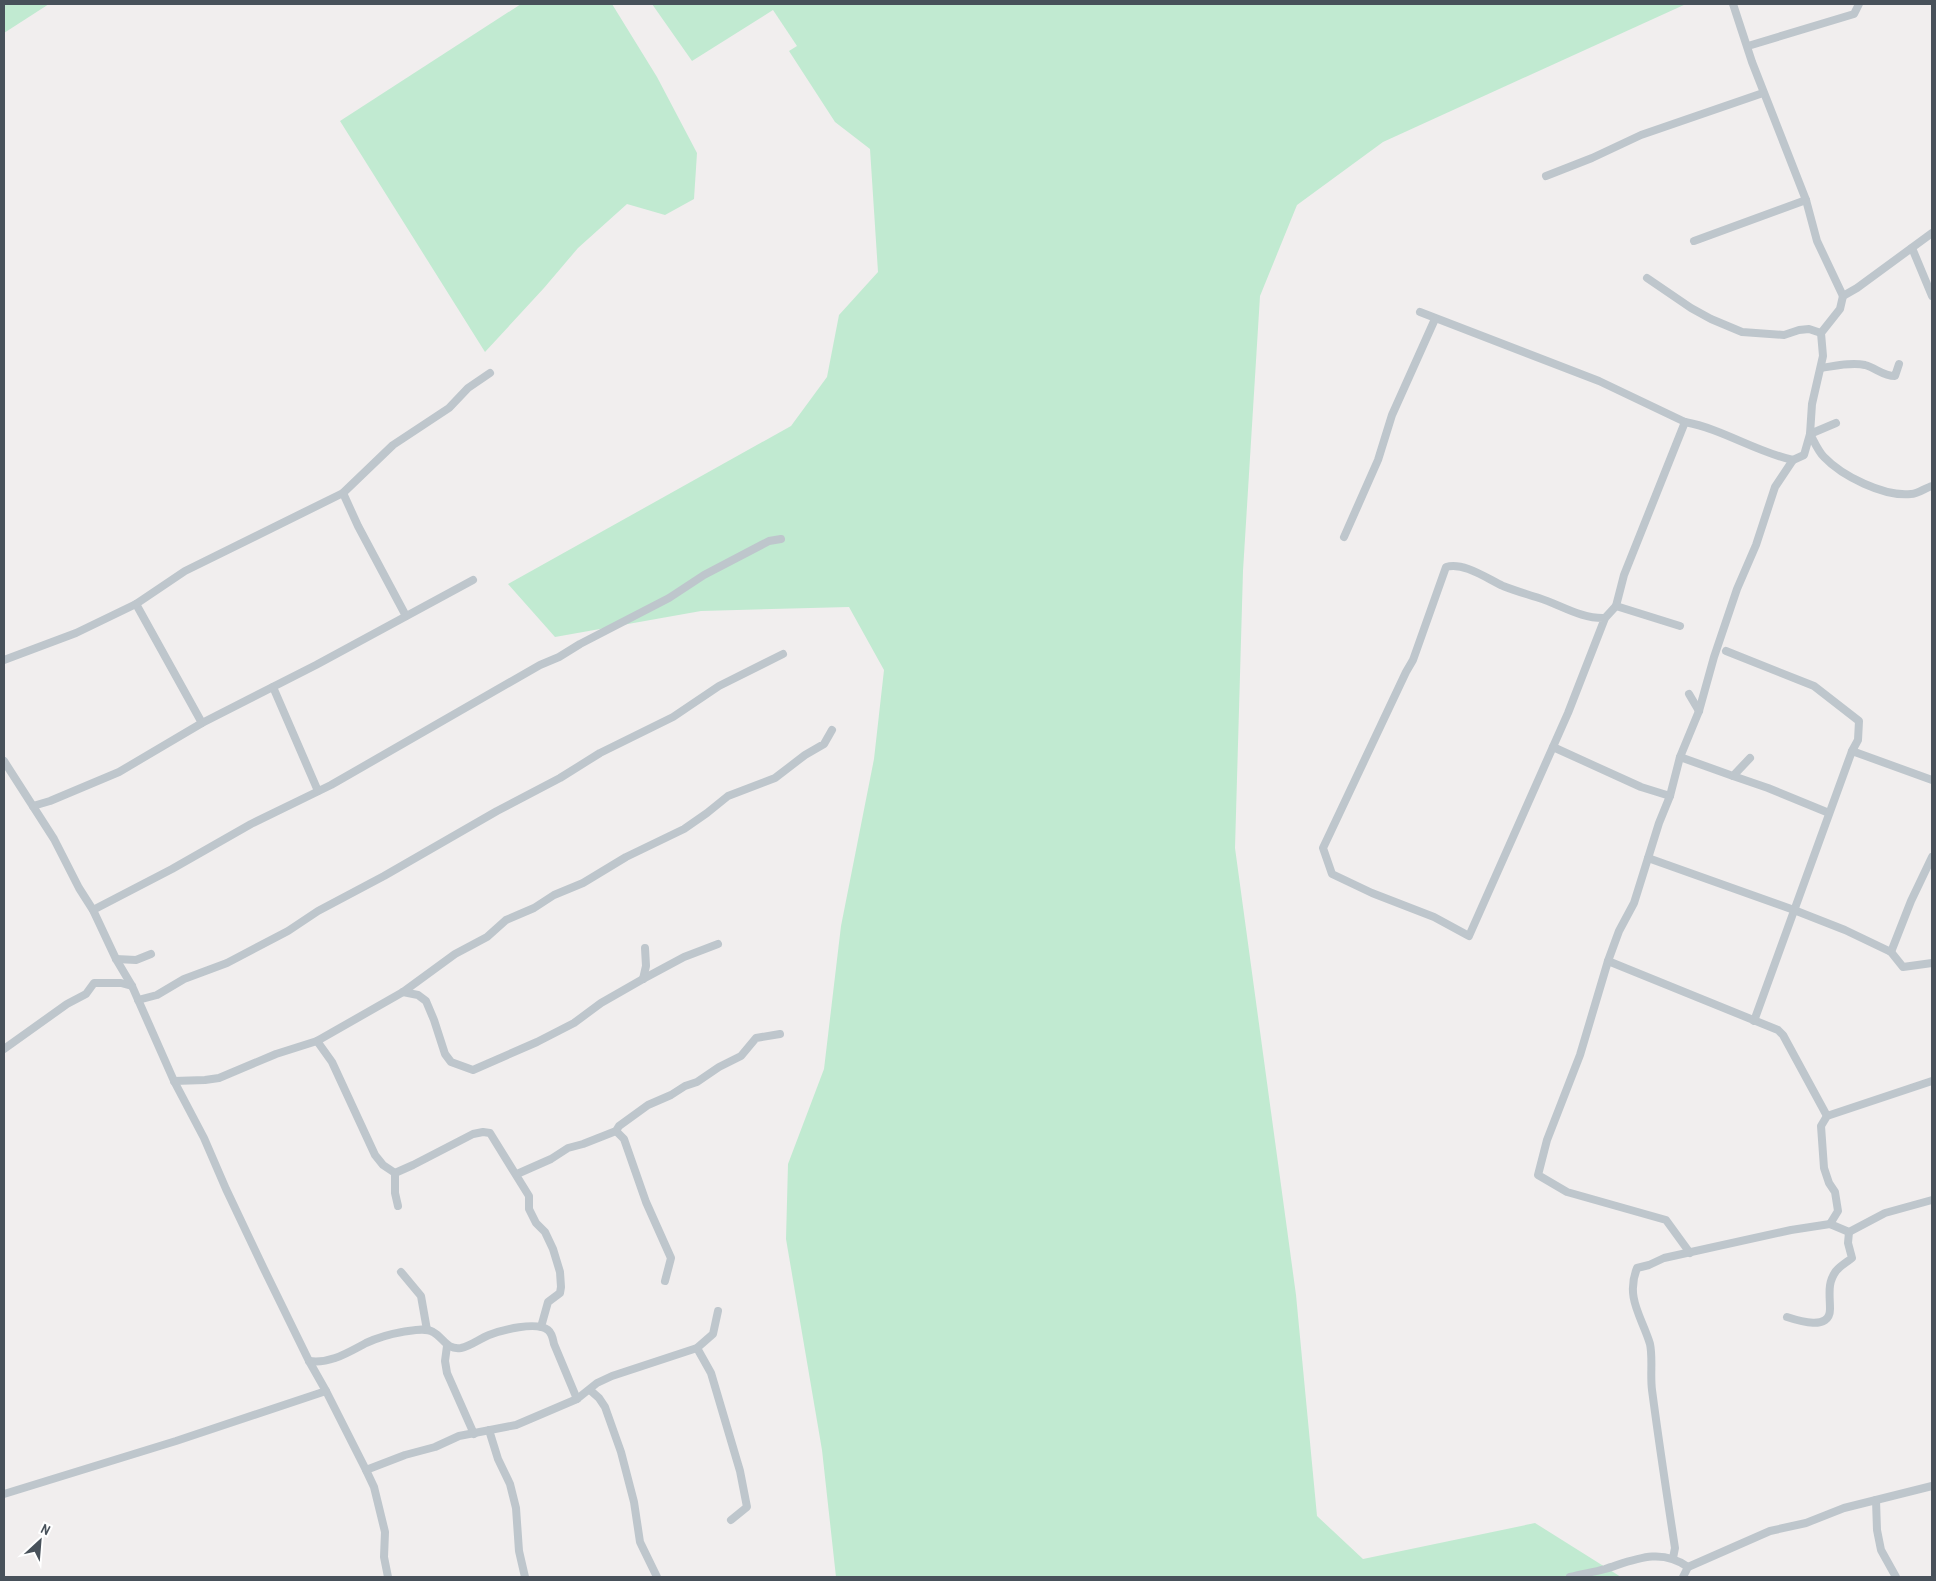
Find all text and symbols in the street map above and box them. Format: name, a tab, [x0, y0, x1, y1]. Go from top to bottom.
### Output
north arrow	[15, 1516, 65, 1566]
text: N	[38, 1519, 53, 1539]

